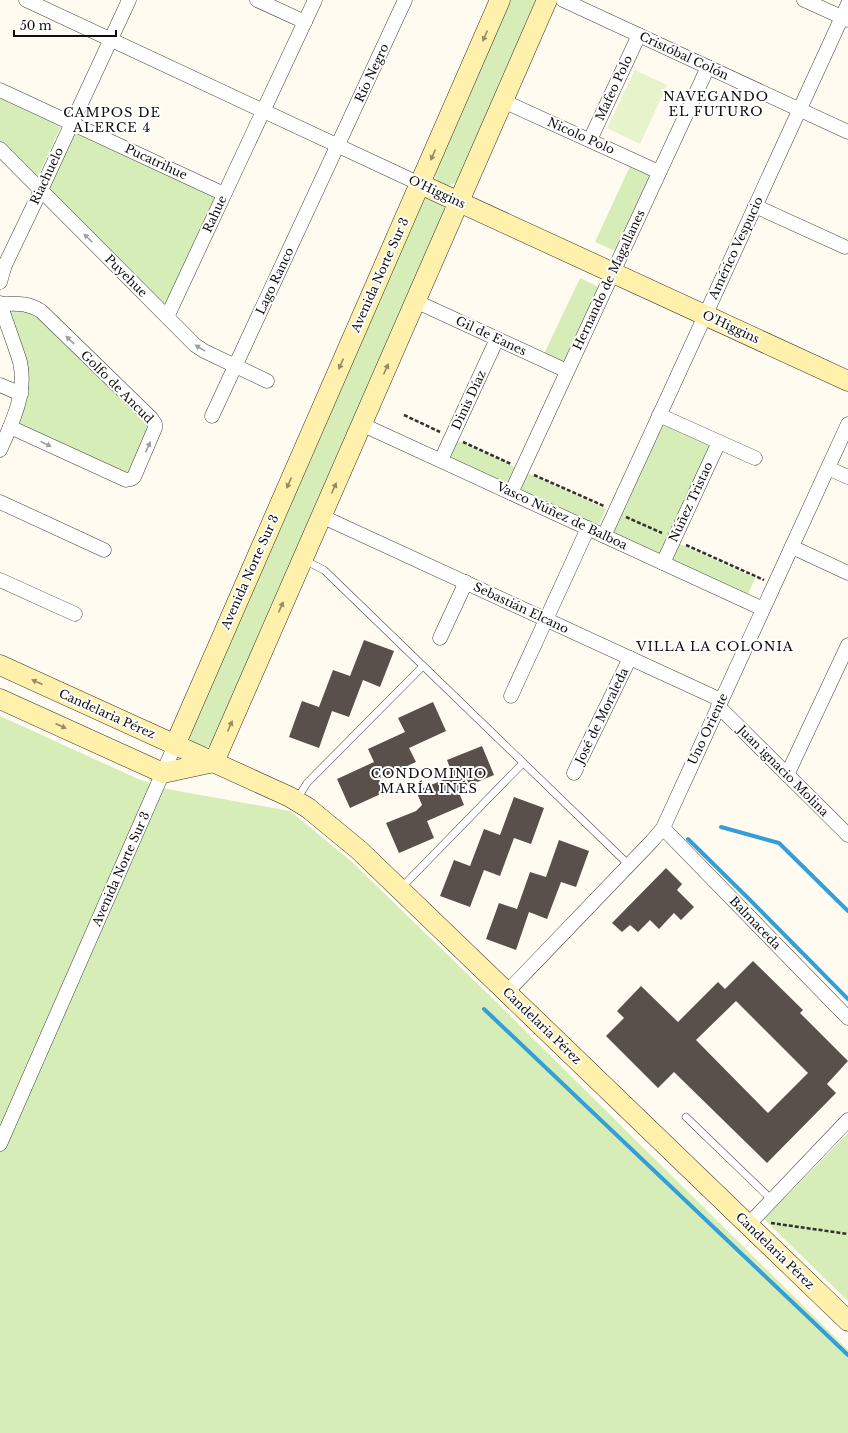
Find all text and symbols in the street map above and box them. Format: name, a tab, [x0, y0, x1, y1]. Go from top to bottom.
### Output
scale bar	[14, 12, 116, 38]
text: 50 m	[20, 18, 52, 33]
street label: Cristóbal Colón	[637, 28, 731, 83]
one-way arrow	[482, 30, 488, 41]
street label: Río Negro	[351, 41, 392, 104]
street label: Mafeo Polo	[592, 53, 635, 123]
district label: NAVEGANDO EL FUTURO	[663, 88, 769, 120]
district label: CAMPOS DE ALERCE 4	[63, 104, 161, 136]
street label: Nicolo Polo	[545, 114, 617, 157]
street label: Pucatrihue	[123, 141, 190, 183]
street label: Riachuelo	[27, 145, 66, 207]
one-way arrow	[429, 149, 435, 161]
street label: O'Higgins	[406, 172, 468, 211]
street label: Rahue	[199, 193, 230, 235]
street label: Américo Vespucio	[705, 194, 766, 302]
street label: Hernando de Magallanes	[569, 207, 648, 352]
street label: Avenida Norte Sur 3	[347, 215, 412, 335]
one-way arrow	[83, 233, 93, 243]
street label: Lago Ranco	[252, 245, 297, 317]
street label: Puyehue	[102, 251, 151, 300]
street label: O'Higgins	[700, 307, 762, 346]
street label: Gil de Eanes	[453, 313, 529, 358]
one-way arrow	[65, 335, 75, 345]
one-way arrow	[195, 344, 206, 352]
street label: Golfo de Ancud	[78, 347, 157, 426]
one-way arrow	[338, 358, 344, 369]
one-way arrow	[383, 362, 389, 374]
street label: Dinis Díaz	[448, 367, 489, 432]
one-way arrow	[40, 441, 51, 447]
one-way arrow	[145, 441, 151, 452]
street label: Núñez Tristao	[665, 459, 716, 544]
one-way arrow	[286, 477, 292, 488]
street label: Vasco Núñez de Balboa	[494, 478, 630, 553]
one-way arrow	[331, 481, 337, 493]
street label: Avenida Norte Sur 3	[217, 512, 282, 632]
street label: Sebastián Elcano	[471, 579, 571, 636]
one-way arrow	[278, 601, 285, 613]
district label: VILLA LA COLONIA	[635, 638, 794, 655]
street label: José de Moraleda	[571, 665, 631, 768]
one-way arrow	[32, 679, 43, 685]
street label: Candelaria Pérez	[57, 686, 158, 742]
street label: Uno Oriente	[684, 691, 731, 767]
one-way arrow	[227, 720, 233, 732]
street label: Juan ignacio Molina	[733, 721, 832, 819]
one-way arrow	[55, 723, 67, 730]
district label: CONDOMINIO MARÍA INÉS	[371, 765, 487, 797]
street label: Avenida Norte Sur 3	[88, 809, 153, 929]
street label: Balmaceda	[727, 893, 784, 952]
street label: Candelaria Pérez	[500, 984, 585, 1067]
street label: Candelaria Pérez	[733, 1209, 818, 1292]

